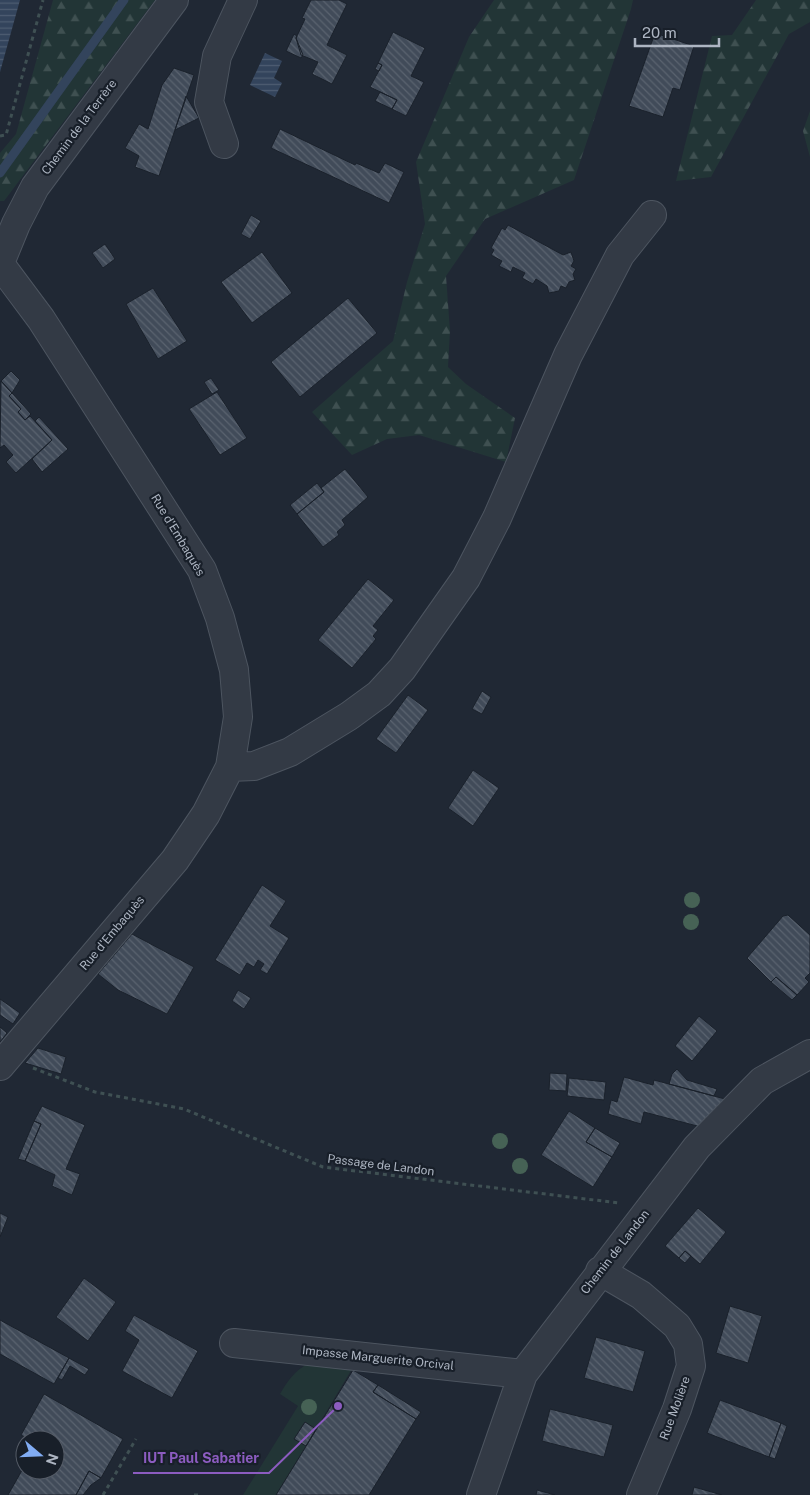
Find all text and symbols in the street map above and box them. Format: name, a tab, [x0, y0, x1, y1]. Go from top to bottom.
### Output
scale bar	[635, 15, 719, 47]
text: 20 m	[642, 24, 677, 41]
street label: Chemin de la Terrère	[39, 76, 119, 177]
street label: Rue d'Embaquès	[148, 492, 208, 578]
street label: Rue d'Embaquès	[77, 893, 147, 973]
street label: Passage de Landon	[327, 1151, 435, 1179]
street label: Chemin de Landon	[578, 1207, 652, 1297]
street label: Impasse Marguerite Orcival	[301, 1343, 455, 1373]
street label: Rue Molière	[657, 1374, 693, 1442]
north arrow	[15, 1430, 65, 1480]
callout: IUT Paul Sabatier	[133, 1444, 269, 1473]
text: IUT Paul Sabatier	[143, 1450, 259, 1466]
text: N	[43, 1451, 62, 1467]

